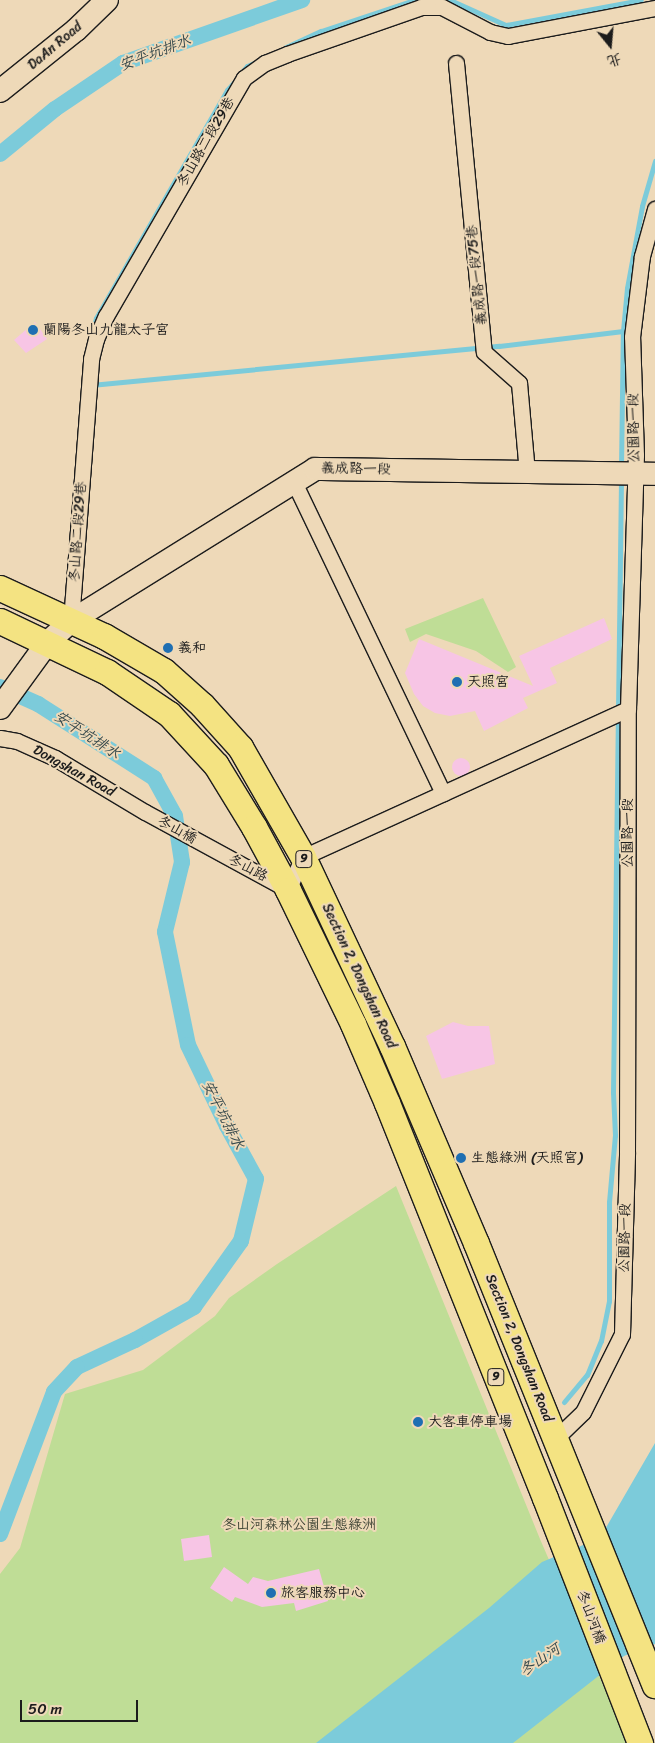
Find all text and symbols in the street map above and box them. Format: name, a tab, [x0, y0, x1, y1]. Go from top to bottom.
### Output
street label: DaAn Road	[24, 18, 86, 74]
north arrow	[585, 20, 635, 70]
water label: 安平坑排水	[117, 31, 193, 75]
text: 北	[604, 46, 625, 74]
street label: 冬山路二段29巷	[174, 94, 238, 190]
street label: 義成路一段75巷	[463, 224, 491, 326]
place label: 蘭陽冬山九龍太子宮	[43, 322, 169, 338]
marker: 蘭陽冬山九龍太子宮	[27, 324, 39, 336]
street label: 公園路一段	[625, 393, 643, 463]
street label: 義成路一段	[321, 460, 391, 478]
street label: 冬山路二段29巷	[66, 481, 90, 583]
place label: 義和	[178, 640, 206, 656]
marker: 義和	[162, 642, 174, 654]
place label: 天照宮	[467, 674, 509, 690]
marker: 天照宮	[451, 676, 463, 688]
water label: 安平坑排水	[51, 707, 123, 763]
street label: Dongshan Road	[30, 741, 118, 801]
street label: 公園路一段	[620, 798, 636, 868]
street label: 冬山橋	[155, 812, 199, 848]
road number: 9	[295, 850, 313, 869]
street label: 冬山路	[226, 851, 270, 885]
street label: Section 2, Dongshan Road	[318, 901, 400, 1051]
water label: 安平坑排水	[198, 1078, 248, 1152]
place label: 生態綠洲 (天照宮)	[471, 1150, 583, 1166]
marker: 生態綠洲 (天照宮)	[455, 1152, 467, 1164]
street label: 公園路一段	[616, 1203, 634, 1273]
street label: Section 2, Dongshan Road	[482, 1272, 556, 1424]
road number: 9	[487, 1368, 505, 1386]
place label: 大客車停車場	[428, 1414, 512, 1430]
marker: 大客車停車場	[412, 1416, 424, 1428]
park label: 冬山河森林公園生態綠洲	[222, 1517, 376, 1533]
place label: 旅客服務中心	[281, 1585, 365, 1601]
marker: 旅客服務中心	[265, 1587, 277, 1599]
street label: 冬山河橋	[573, 1588, 609, 1646]
water label: 冬山河	[516, 1640, 564, 1680]
scale bar	[22, 1690, 140, 1722]
text: 50 m	[28, 1696, 62, 1722]

